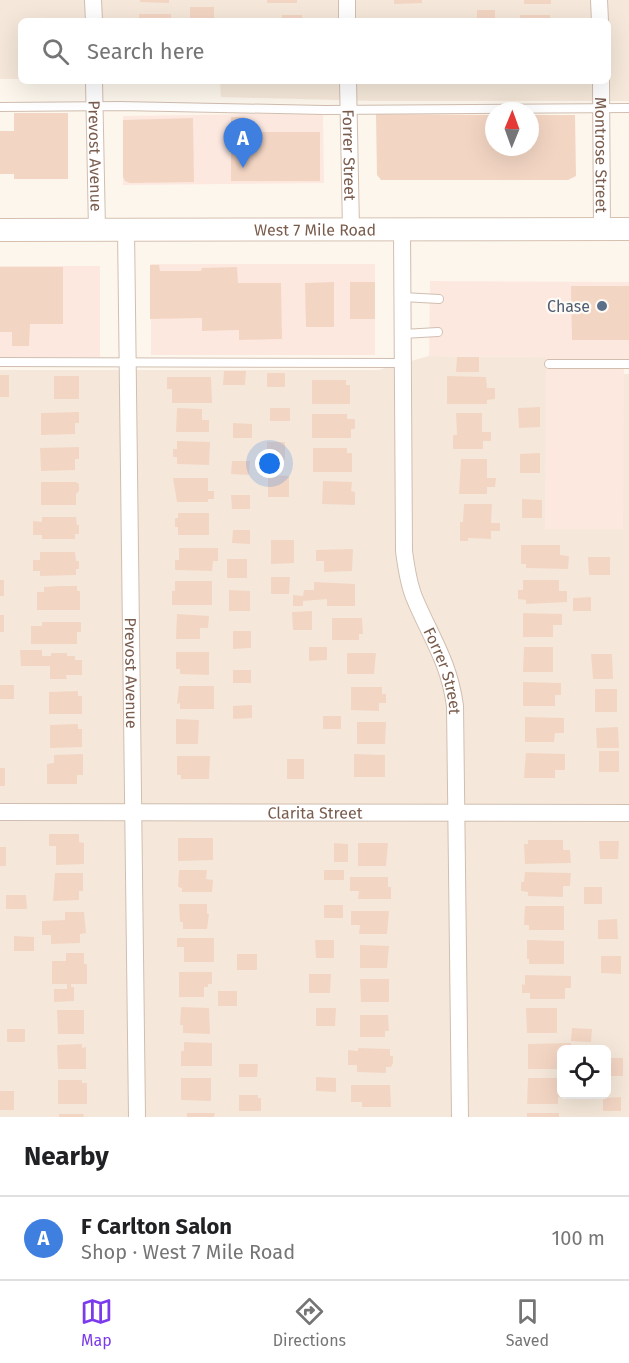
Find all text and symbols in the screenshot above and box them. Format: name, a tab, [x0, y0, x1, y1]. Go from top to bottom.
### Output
search box	[18, 18, 611, 84]
icon: search	[39, 35, 72, 68]
text: Search here	[87, 38, 205, 65]
street label: Montrose Street	[592, 97, 611, 213]
street label: Prevost Avenue	[85, 100, 106, 212]
north arrow	[485, 102, 539, 156]
street label: Forrer Street	[339, 109, 360, 201]
pin: A	[224, 118, 262, 168]
street label: West 7 Mile Road	[254, 220, 376, 239]
place label: Chase	[547, 297, 590, 316]
marker: Chase	[595, 299, 609, 313]
your location	[255, 449, 284, 478]
street label: Prevost Avenue	[121, 617, 142, 729]
street label: Forrer Street	[420, 624, 465, 715]
street label: Clarita Street	[268, 803, 363, 822]
map controls	[557, 1045, 611, 1099]
button: locate	[557, 1045, 611, 1099]
text: Nearby	[24, 1141, 109, 1172]
text: F Carlton Salon	[81, 1213, 232, 1240]
text: A	[38, 1226, 49, 1250]
text: 100 m	[552, 1226, 605, 1250]
text: Shop · West 7 Mile Road	[81, 1240, 295, 1264]
tab: Map	[80, 1295, 113, 1350]
tab: Directions	[273, 1295, 346, 1350]
tab: Saved	[506, 1295, 549, 1350]

